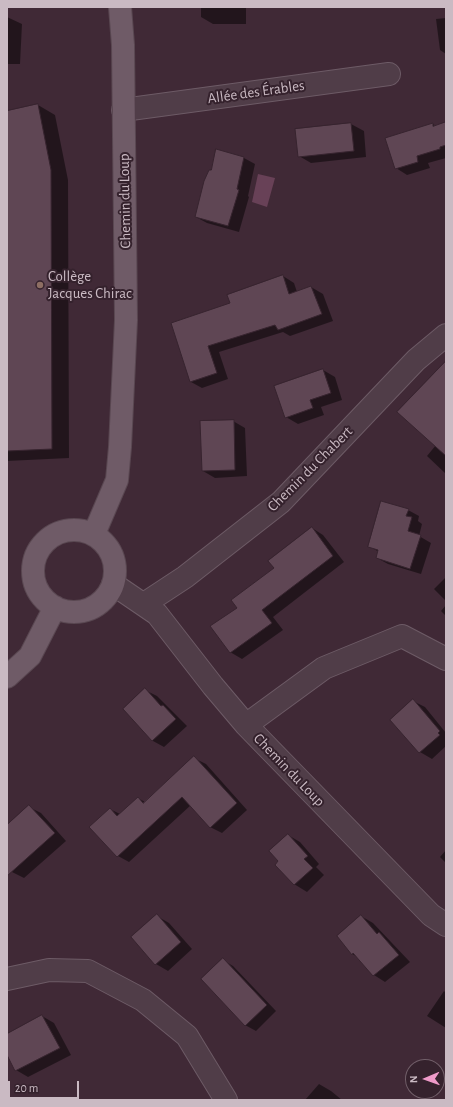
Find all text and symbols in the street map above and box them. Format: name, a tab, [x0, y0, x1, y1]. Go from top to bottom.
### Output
street label: Allée des Érables	[206, 76, 306, 108]
street label: Chemin du Loup	[115, 153, 135, 249]
place label: Collège Jacques Chirac	[48, 267, 132, 302]
marker: Collège Jacques Chirac	[35, 280, 45, 290]
street label: Chemin du Chabert	[264, 423, 356, 515]
street label: Chemin du Loup	[250, 730, 328, 810]
north arrow	[405, 1059, 445, 1099]
scale bar	[10, 1073, 81, 1099]
text: N	[408, 1075, 419, 1083]
text: 20 m	[15, 1082, 38, 1094]

